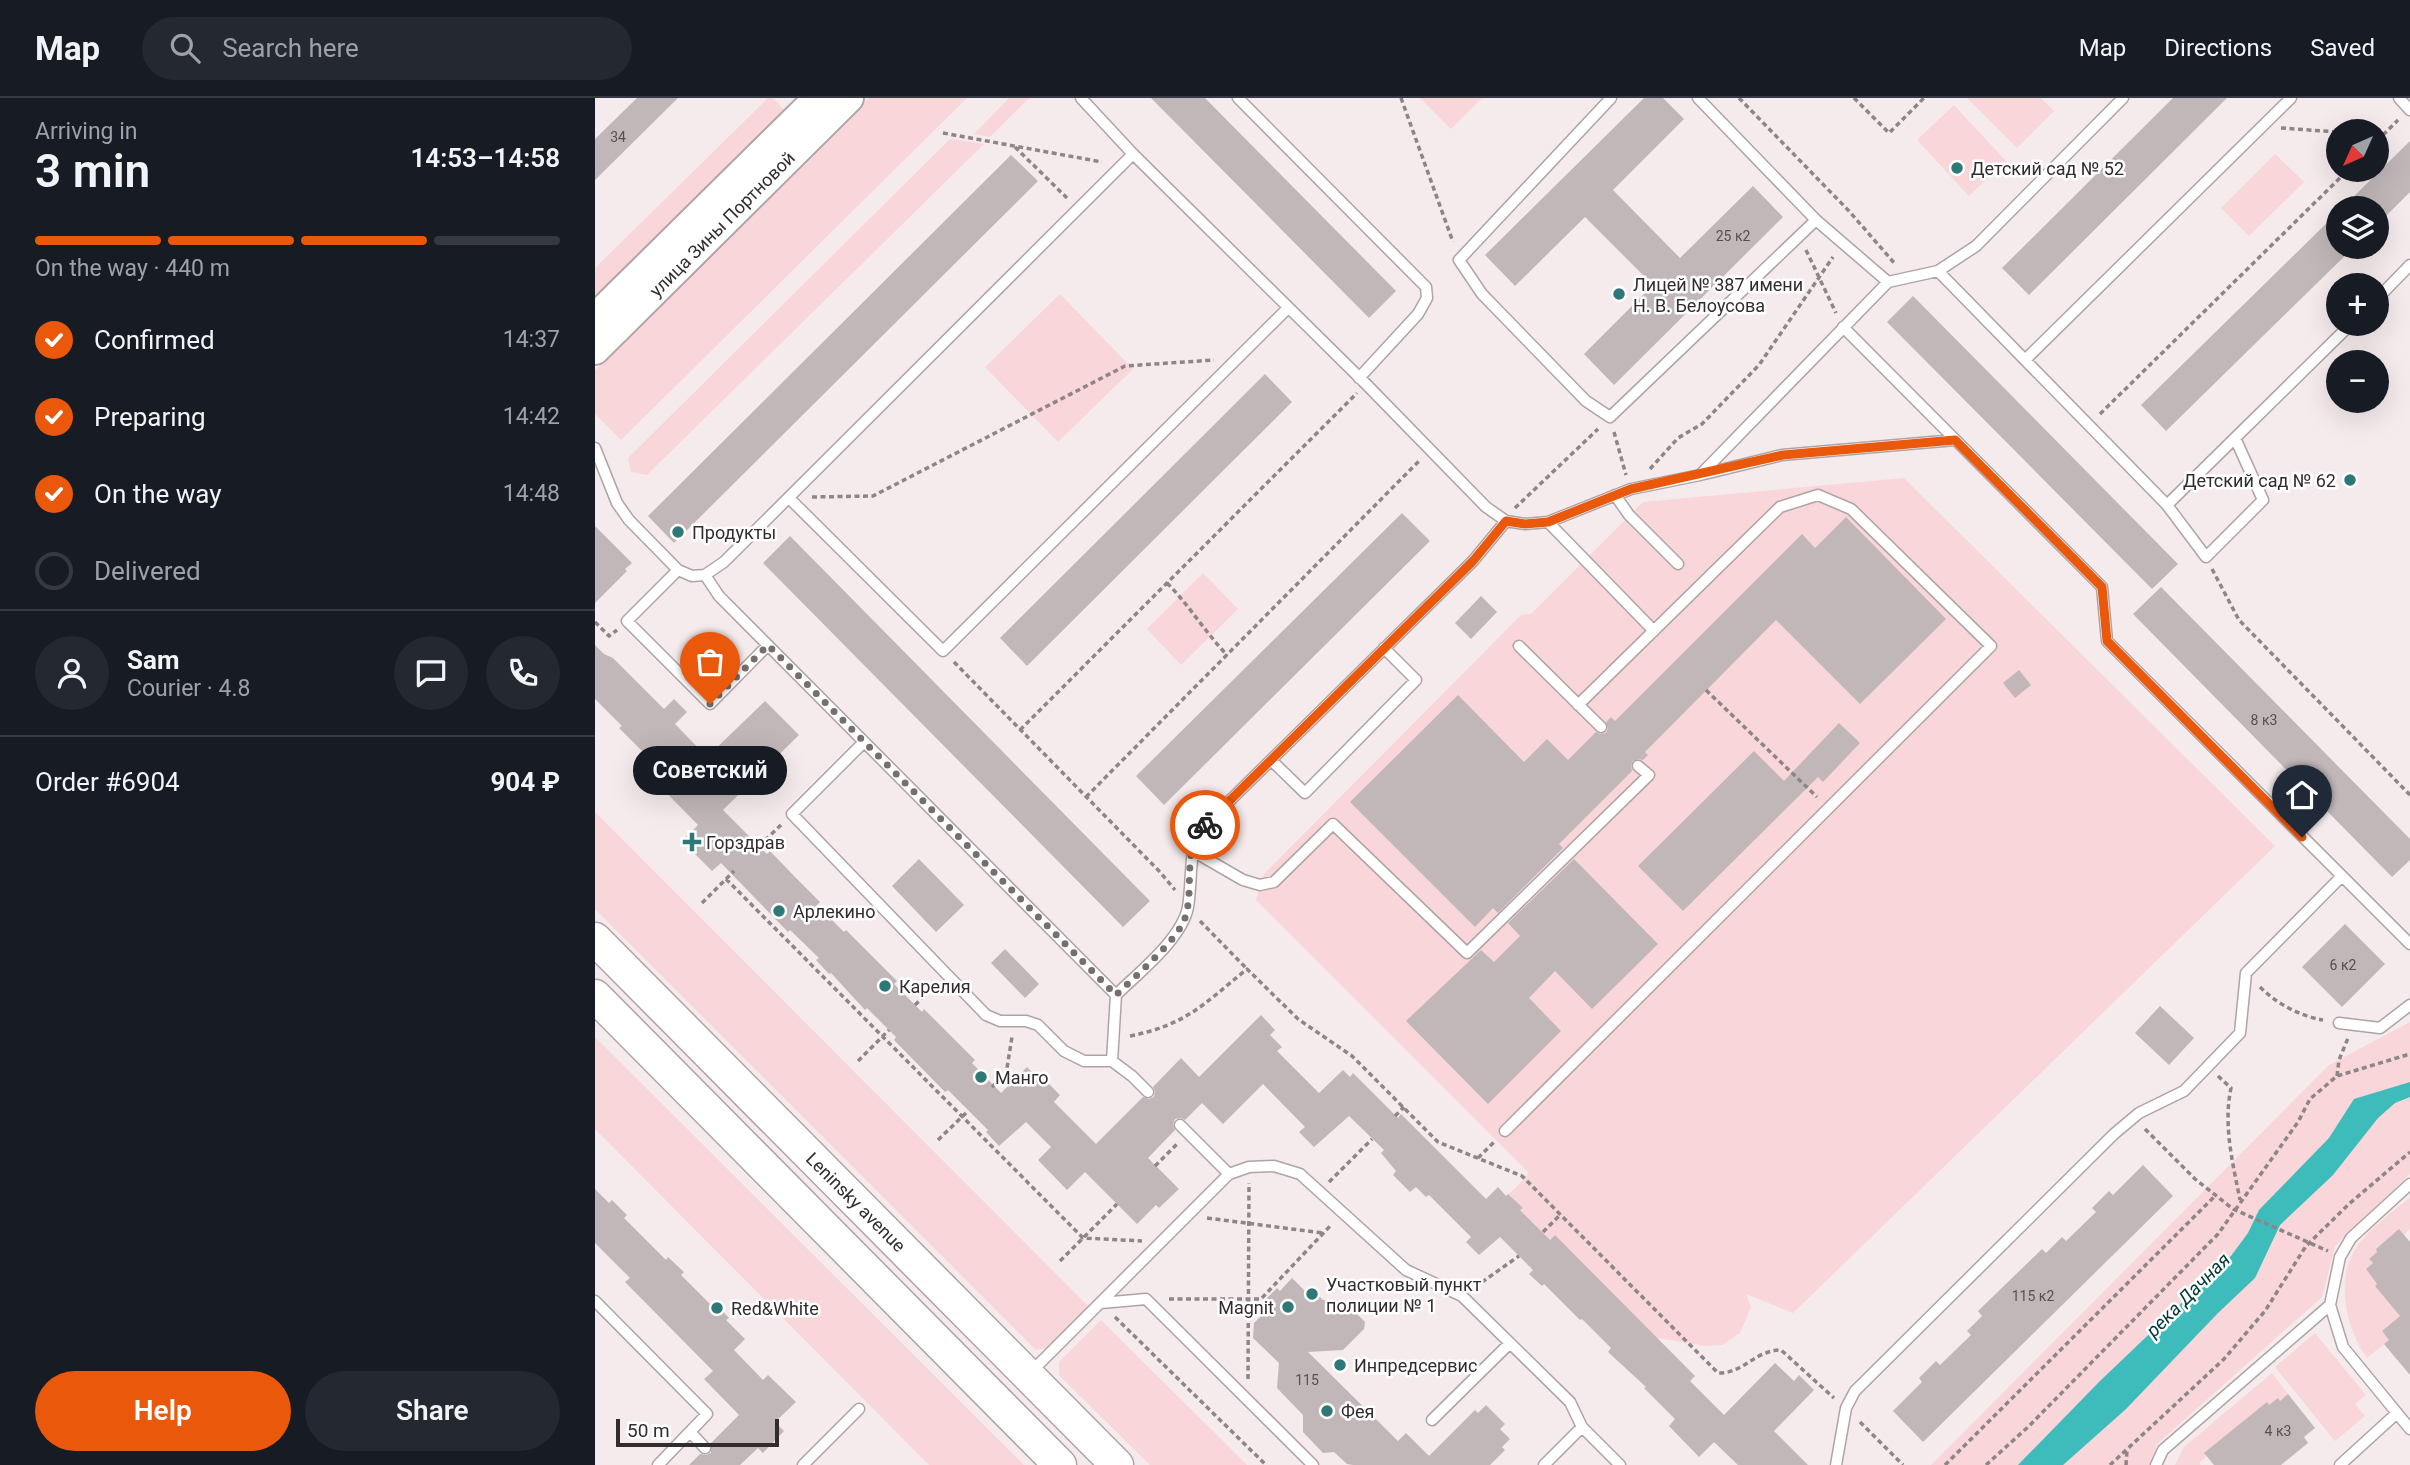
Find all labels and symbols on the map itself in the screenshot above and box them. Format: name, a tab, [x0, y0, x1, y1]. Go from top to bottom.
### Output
north arrow	[2326, 119, 2389, 182]
house number: 34	[610, 129, 626, 145]
street label: улица Зины Портновой	[645, 147, 799, 301]
place label: Детский сад № 52	[1971, 158, 2124, 179]
marker: Детский сад № 52	[1949, 160, 1965, 176]
house number: 25 к2	[1716, 228, 1750, 244]
place label: Лицей № 387 имени Н. В. Белоусова	[1633, 274, 1803, 316]
marker: Лицей № 387 имени Н. В. Белоусова	[1611, 286, 1627, 302]
place label: Детский сад № 62	[2183, 470, 2336, 491]
marker: Детский сад № 62	[2342, 472, 2358, 488]
place label: Продукты	[692, 522, 776, 543]
marker: Продукты	[670, 524, 686, 540]
pin	[680, 632, 740, 704]
house number: 8 к3	[2251, 712, 2277, 728]
callout: Советский	[633, 746, 787, 795]
pin	[2272, 765, 2332, 837]
courier	[1170, 790, 1240, 860]
place label: Горздрав	[706, 832, 785, 853]
marker: Горздрав	[684, 834, 700, 850]
place label: Арлекино	[793, 901, 875, 922]
marker: Арлекино	[771, 903, 787, 919]
house number: 6 к2	[2330, 957, 2357, 973]
place label: Карелия	[899, 976, 971, 997]
marker: Карелия	[877, 978, 893, 994]
place label: Манго	[995, 1067, 1049, 1088]
marker: Манго	[973, 1069, 989, 1085]
street label: Leninsky avenue	[802, 1148, 910, 1256]
water label: река Дачная	[2140, 1248, 2235, 1343]
place label: Участковый пункт полиции № 1	[1326, 1274, 1482, 1316]
marker: Участковый пункт полиции № 1	[1304, 1286, 1320, 1302]
house number: 115 к2	[2012, 1288, 2054, 1304]
place label: Magnit	[1218, 1297, 1274, 1318]
place label: Red&White	[731, 1298, 819, 1319]
marker: Magnit	[1280, 1299, 1296, 1315]
marker: Red&White	[709, 1300, 725, 1316]
place label: Инпредсервис	[1354, 1355, 1477, 1376]
marker: Инпредсервис	[1332, 1357, 1348, 1373]
house number: 115	[1295, 1372, 1319, 1388]
place label: Фея	[1341, 1401, 1374, 1422]
marker: Фея	[1319, 1403, 1335, 1419]
scale bar	[616, 1416, 779, 1448]
house number: 4 к3	[2265, 1423, 2291, 1439]

